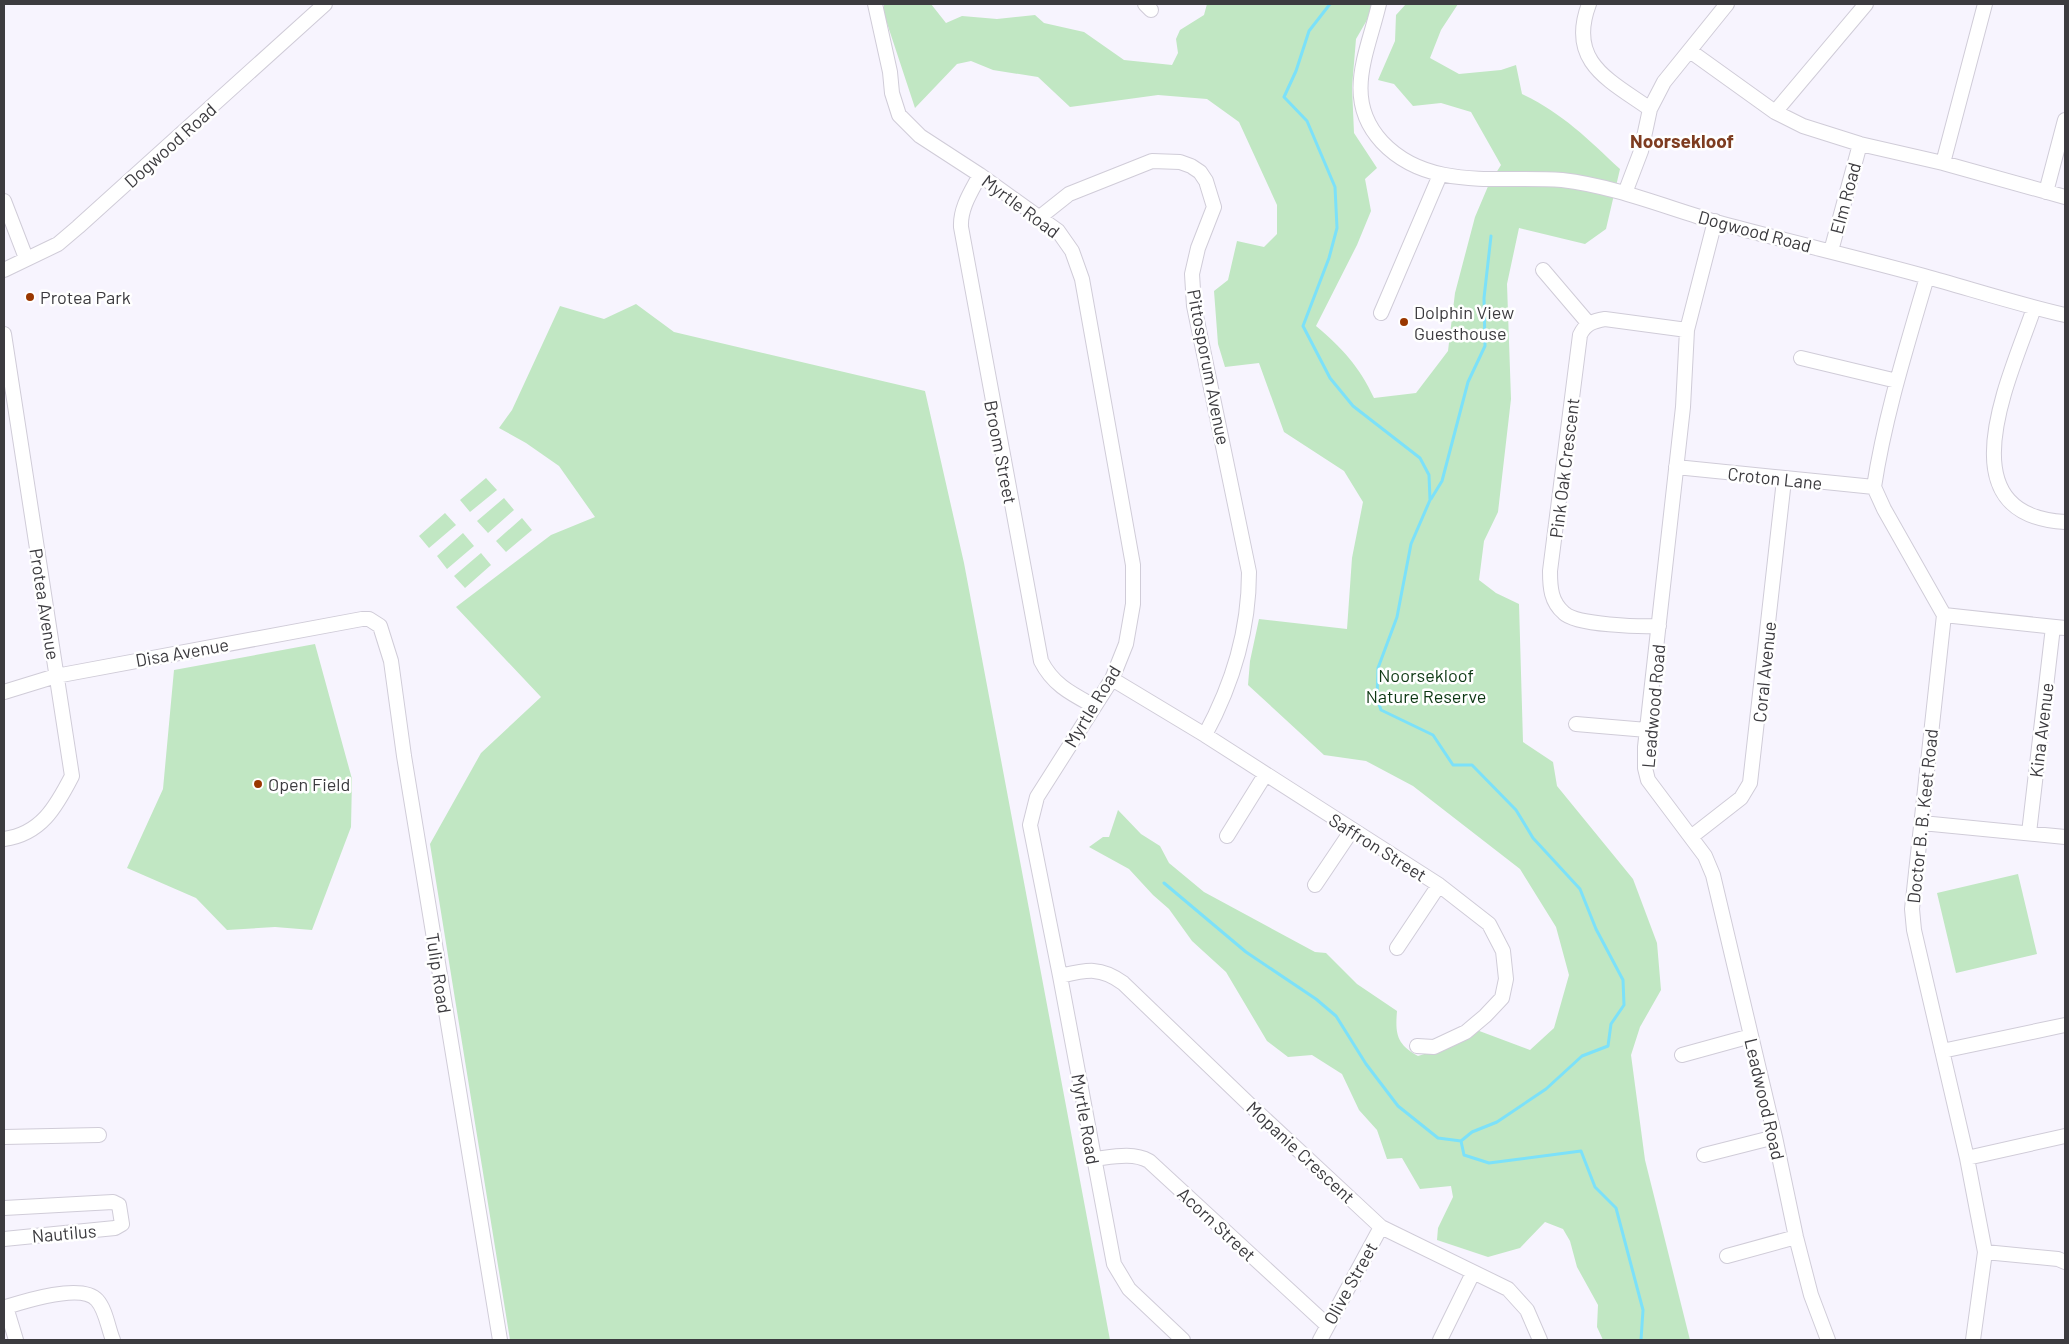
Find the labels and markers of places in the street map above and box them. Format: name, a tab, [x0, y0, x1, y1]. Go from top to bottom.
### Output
place label: Protea Park	[40, 286, 131, 308]
marker: Protea Park	[24, 291, 36, 303]
place label: Dolphin View Guesthouse	[1414, 301, 1514, 344]
marker: Dolphin View Guesthouse	[1398, 316, 1410, 328]
place label: Open Field	[268, 773, 350, 795]
marker: Open Field	[252, 778, 264, 790]

